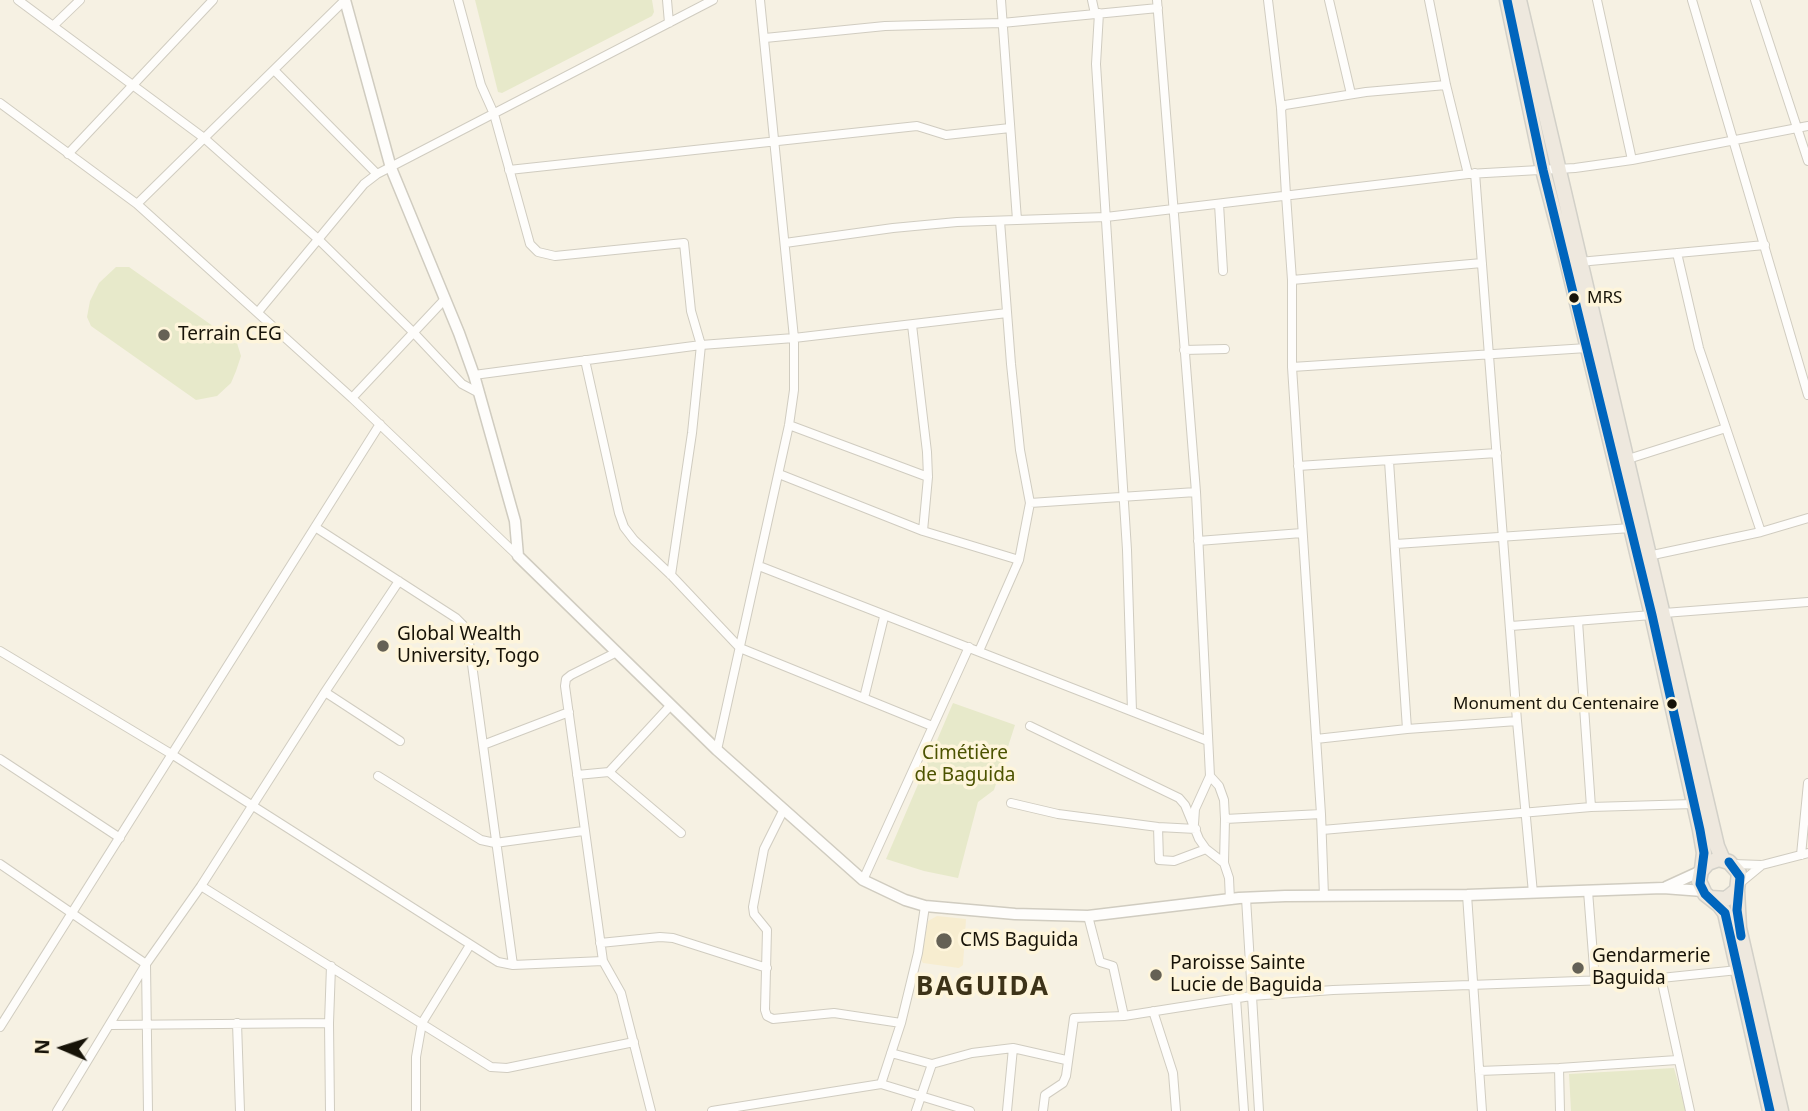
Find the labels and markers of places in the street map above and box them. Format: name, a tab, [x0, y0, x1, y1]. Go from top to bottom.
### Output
place label: MRS	[1587, 288, 1622, 308]
marker: MRS	[1567, 291, 1581, 305]
place label: Terrain CEG	[178, 324, 282, 346]
marker: Terrain CEG	[156, 327, 172, 343]
place label: Global Wealth University, Togo	[397, 624, 539, 668]
marker: Global Wealth University, Togo	[375, 638, 391, 654]
place label: Monument du Centenaire	[1453, 694, 1659, 714]
marker: Monument du Centenaire	[1665, 697, 1679, 711]
place label: CMS Baguida	[960, 930, 1078, 952]
marker: CMS Baguida	[934, 931, 954, 951]
place label: Gendarmerie Baguida	[1592, 946, 1710, 990]
place label: Paroisse Sainte Lucie de Baguida	[1170, 953, 1322, 997]
marker: Gendarmerie Baguida	[1570, 960, 1586, 976]
marker: Paroisse Sainte Lucie de Baguida	[1148, 967, 1164, 983]

